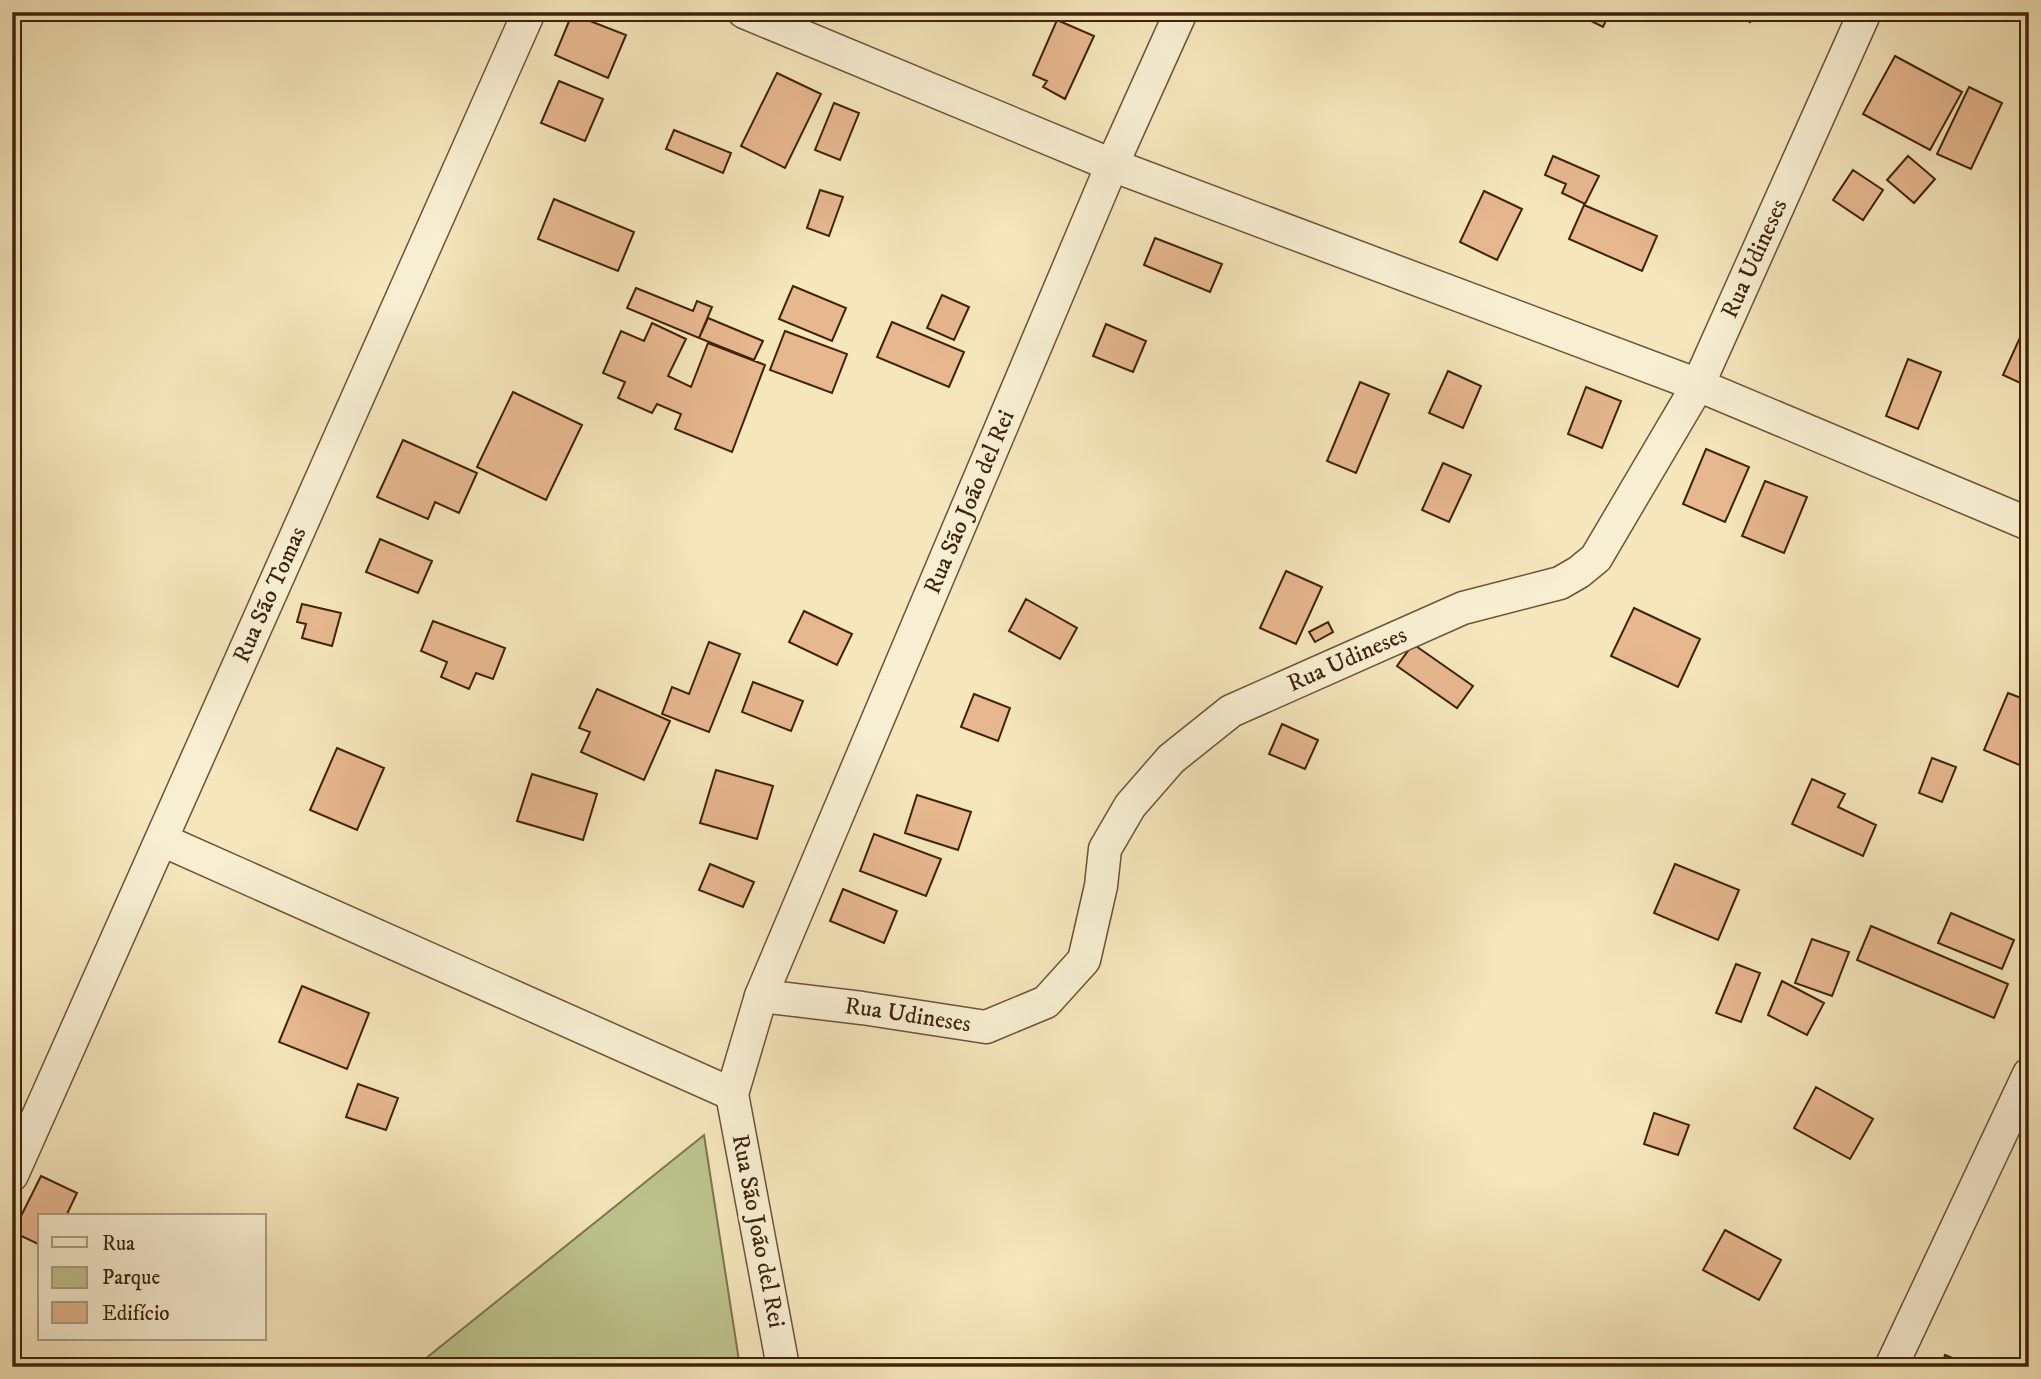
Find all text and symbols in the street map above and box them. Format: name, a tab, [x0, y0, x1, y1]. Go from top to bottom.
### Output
street label: Rua Udineses	[1715, 194, 1794, 323]
street label: Rua São João del Rei	[917, 406, 1022, 599]
street label: Rua São Tomas	[227, 522, 313, 668]
street label: Rua Udineses	[1283, 620, 1412, 699]
street label: Rua Udineses	[843, 991, 973, 1040]
street label: Rua São João del Rei	[725, 1132, 791, 1330]
legend	[38, 1214, 266, 1340]
text: Rua	[102, 1231, 135, 1257]
text: Parque	[102, 1265, 160, 1291]
text: Edifício	[102, 1301, 170, 1327]

